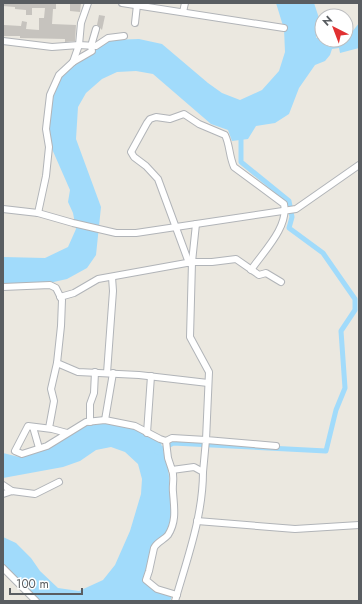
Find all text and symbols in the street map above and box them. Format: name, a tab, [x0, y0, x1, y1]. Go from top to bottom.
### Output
north arrow	[314, 8, 354, 48]
text: N	[319, 12, 336, 29]
scale bar	[10, 570, 82, 596]
text: 100 m	[16, 575, 49, 593]

